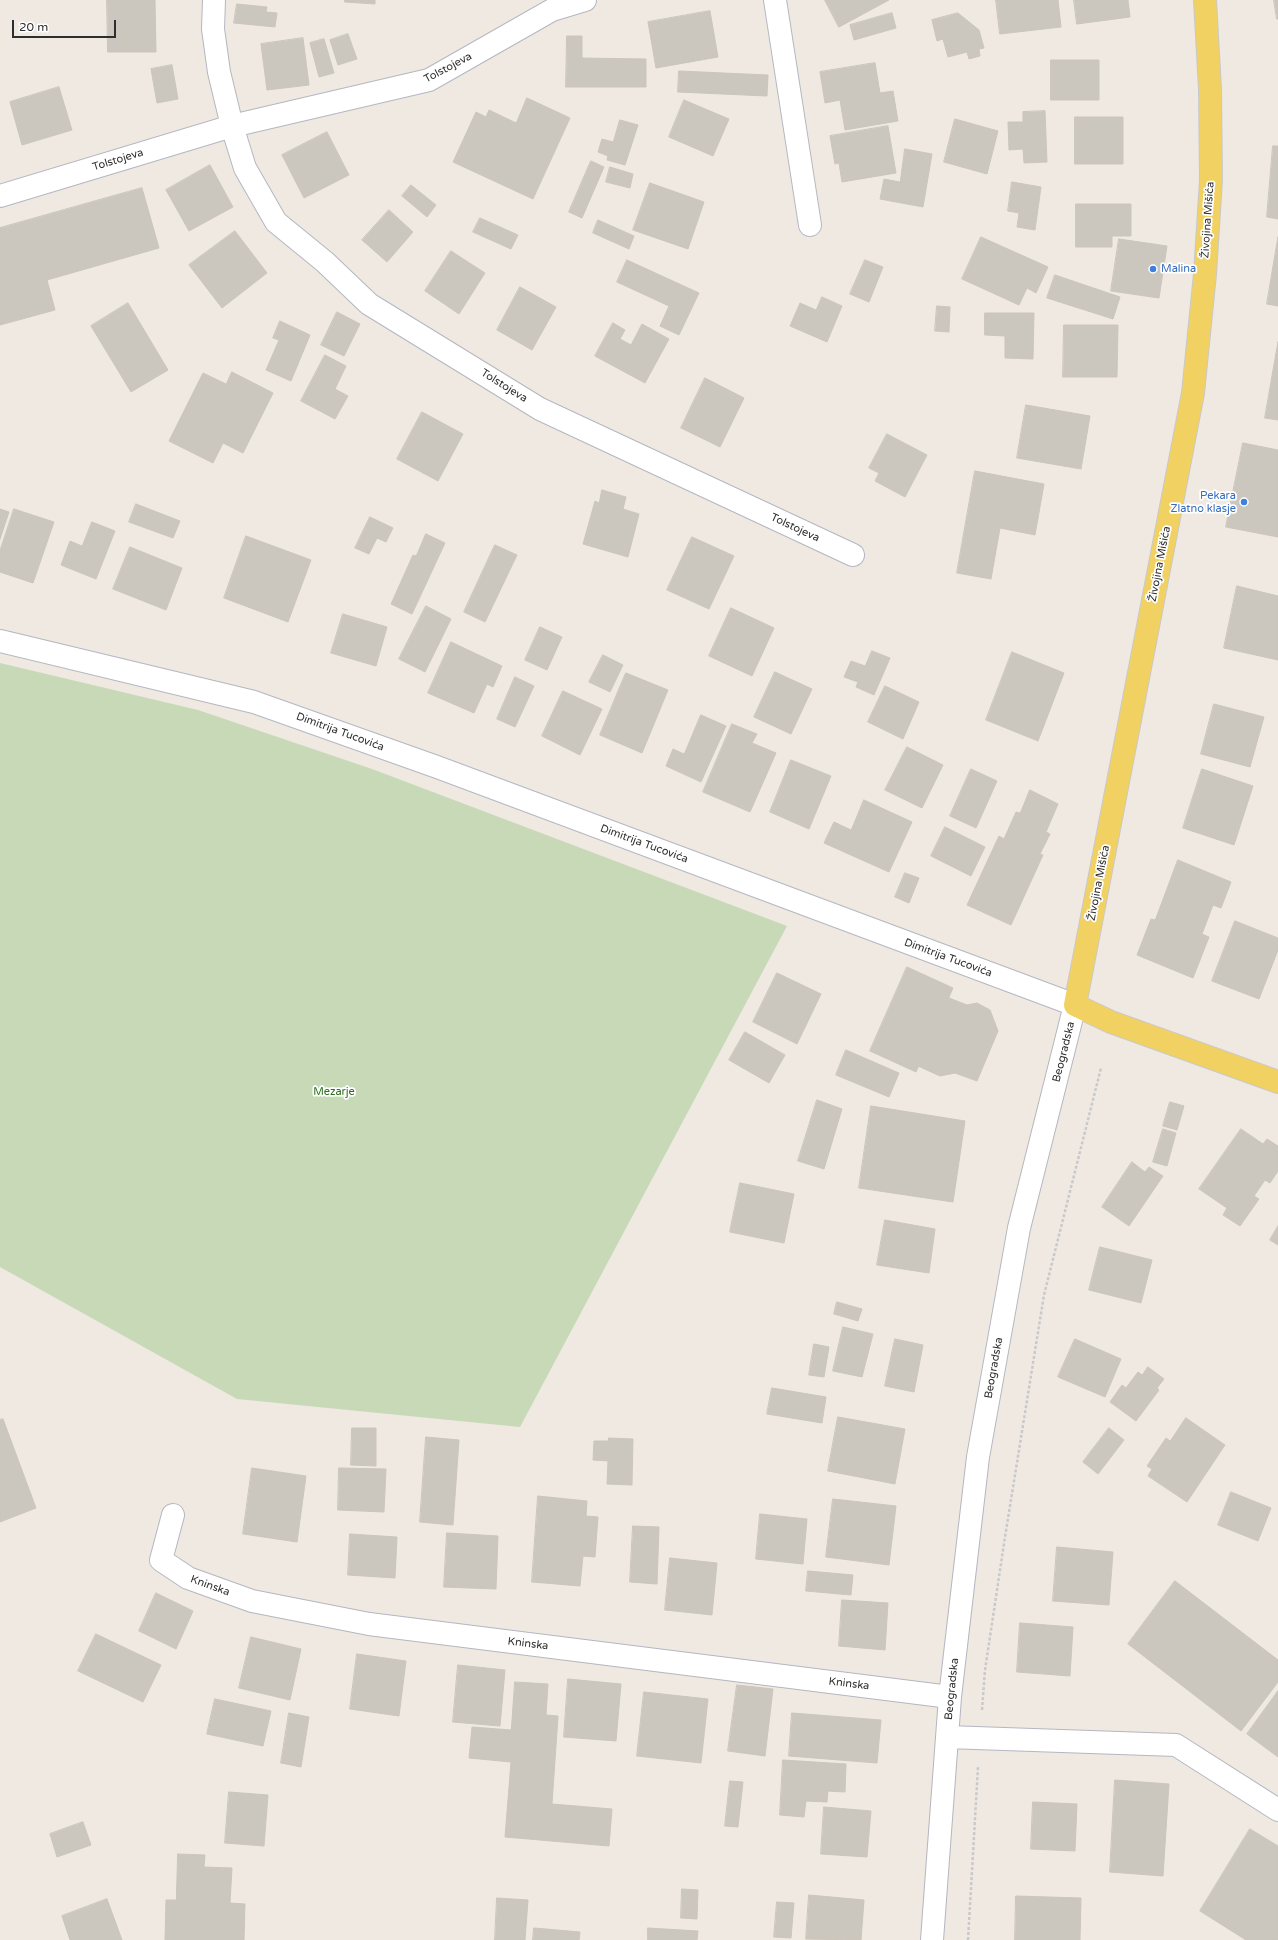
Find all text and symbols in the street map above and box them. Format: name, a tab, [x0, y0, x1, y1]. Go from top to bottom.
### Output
scale bar	[14, 12, 118, 38]
text: 20 m	[19, 20, 48, 34]
street label: Tolstojeva	[422, 50, 474, 86]
street label: Tolstojeva	[91, 146, 145, 174]
street label: Živojina Mišića	[1199, 181, 1217, 259]
place label: Malina	[1161, 262, 1196, 276]
marker: Malina	[1148, 264, 1158, 274]
street label: Tolstojeva	[478, 367, 530, 405]
place label: Pekara Zlatno klasje	[1171, 489, 1236, 515]
marker: Pekara Zlatno klasje	[1239, 497, 1249, 507]
street label: Tolstojeva	[768, 511, 822, 545]
street label: Živojina Mišića	[1146, 525, 1174, 603]
street label: Dimitrija Tucovića	[294, 710, 386, 754]
street label: Dimitrija Tucovića	[598, 822, 690, 866]
street label: Živojina Mišića	[1085, 844, 1113, 922]
street label: Dimitrija Tucovića	[902, 936, 994, 980]
street label: Beogradska	[1050, 1020, 1078, 1084]
park label: Mezarje	[313, 1085, 355, 1099]
street label: Beogradska	[982, 1336, 1006, 1400]
street label: Kninska	[189, 1573, 231, 1599]
street label: Kninska	[507, 1635, 549, 1653]
street label: Beogradska	[942, 1657, 962, 1721]
street label: Kninska	[828, 1675, 870, 1693]

